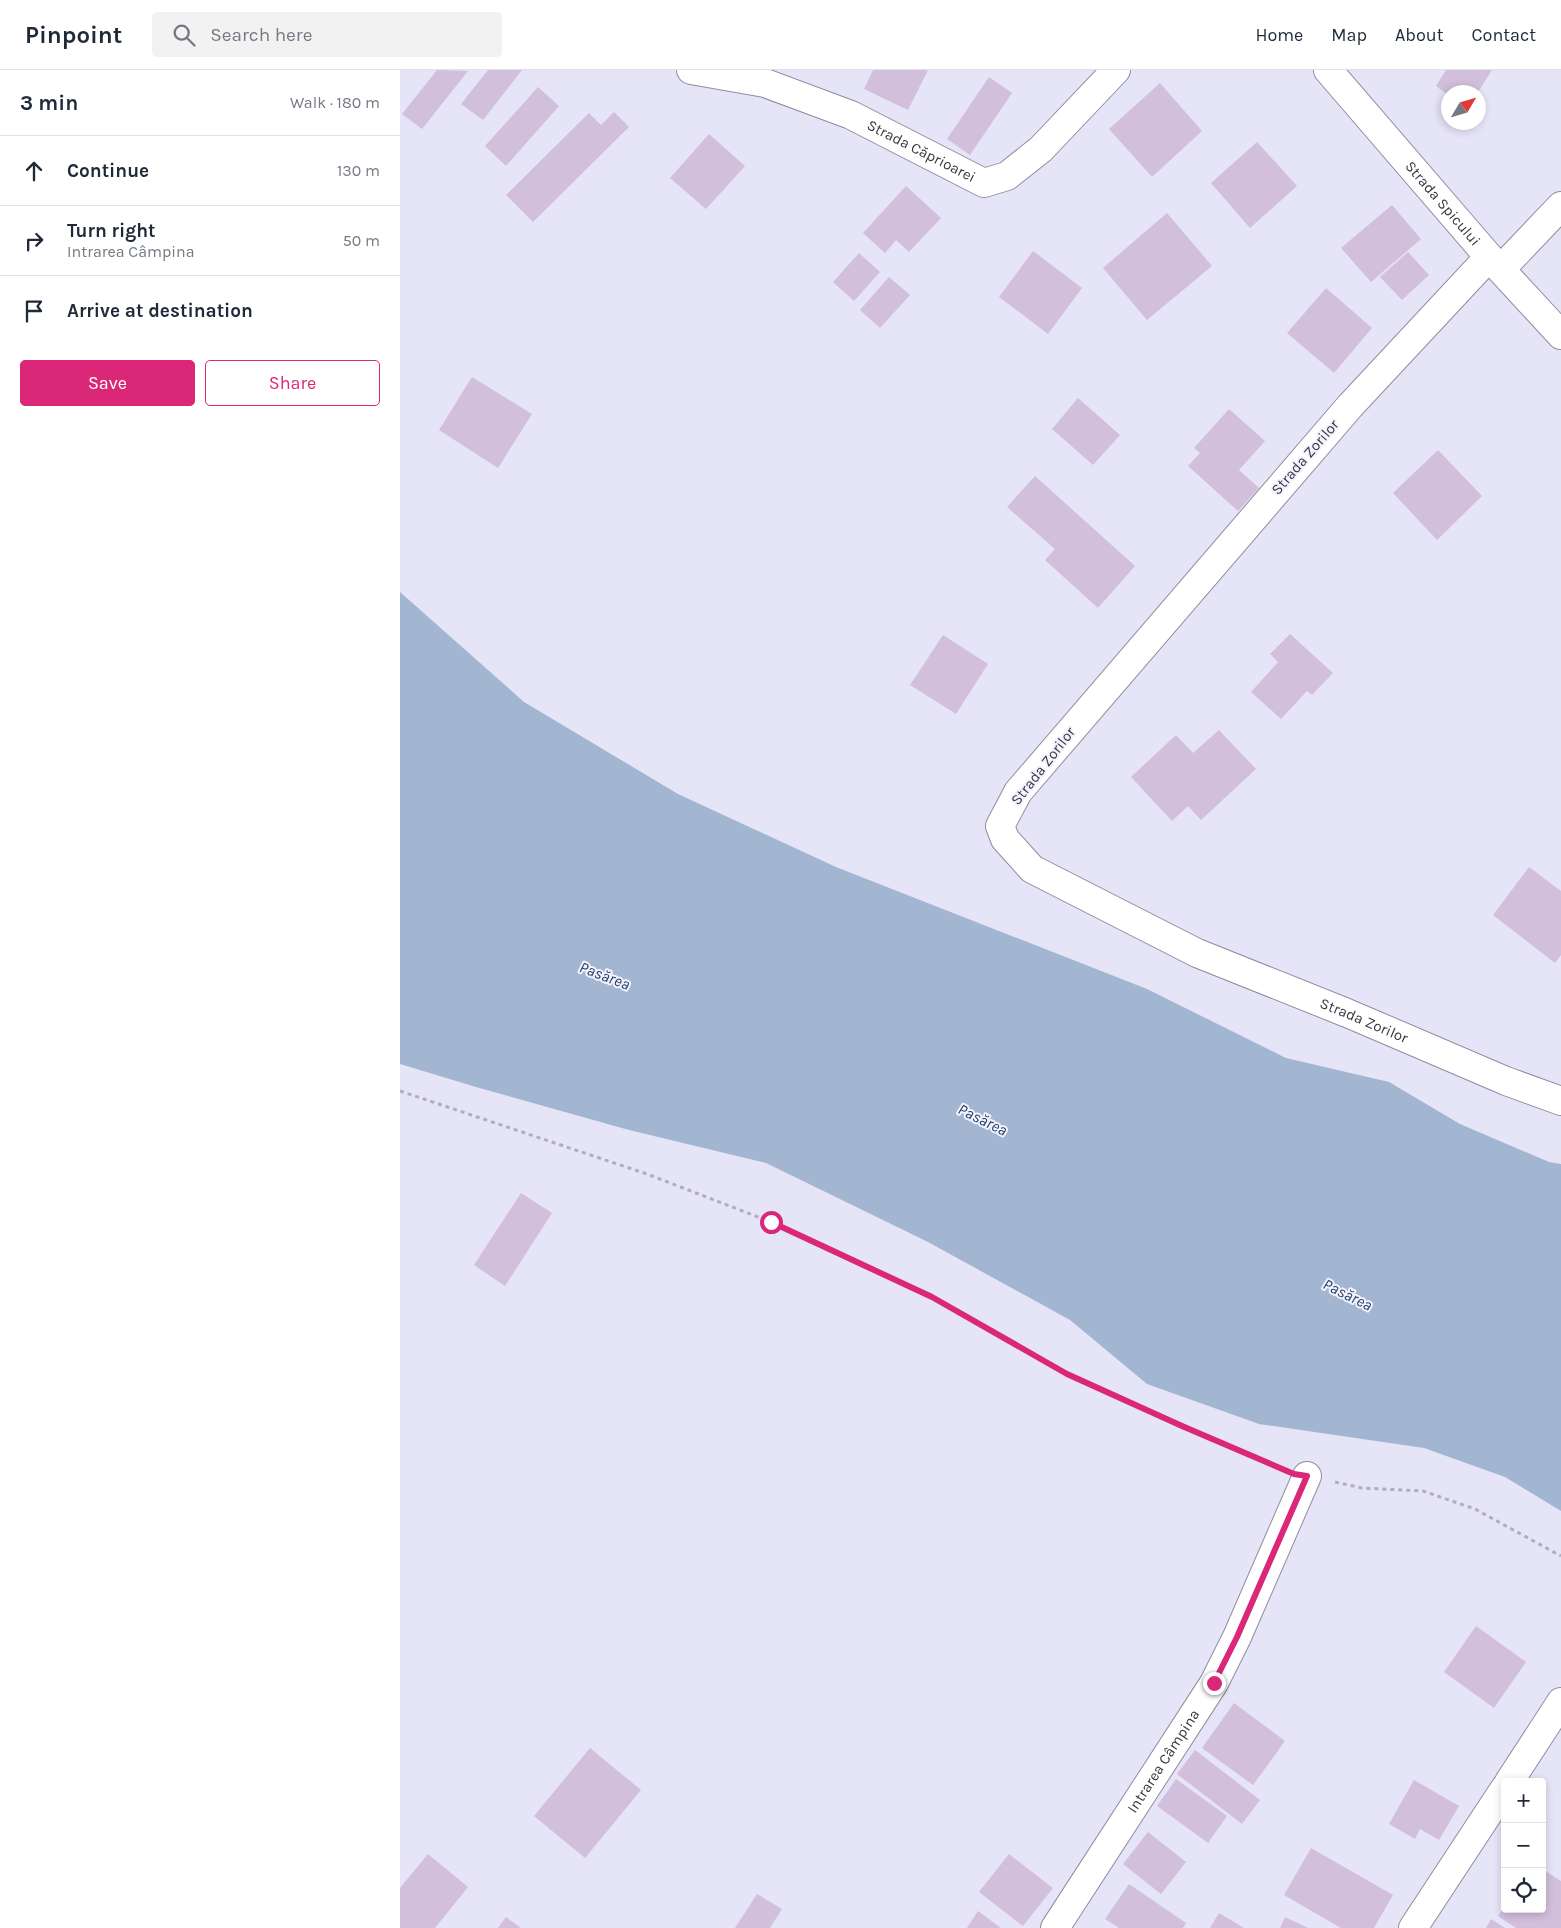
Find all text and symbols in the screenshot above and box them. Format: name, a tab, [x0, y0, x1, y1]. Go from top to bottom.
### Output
search box	[152, 12, 502, 57]
text: Pinpoint	[25, 21, 122, 49]
icon: search	[170, 21, 198, 49]
text: Search here	[210, 24, 312, 46]
text: Home	[1255, 24, 1303, 46]
text: Map	[1331, 24, 1367, 46]
text: About	[1395, 24, 1444, 46]
text: Contact	[1472, 24, 1536, 46]
north arrow	[1441, 85, 1486, 130]
text: 3 min	[20, 91, 78, 115]
text: Walk · 180 m	[290, 93, 380, 112]
street label: Strada Căprioarei	[864, 116, 979, 186]
icon: ahead	[20, 157, 48, 185]
street label: Strada Spicului	[1401, 157, 1484, 249]
text: Continue	[67, 160, 149, 182]
text: 130 m	[337, 161, 380, 180]
text: Turn right	[67, 220, 156, 242]
icon: right	[20, 227, 48, 255]
text: 50 m	[343, 231, 380, 250]
text: Intrarea Câmpina	[67, 242, 195, 261]
icon: arrive	[20, 297, 48, 325]
text: Arrive at destination	[67, 300, 253, 322]
button: Save	[20, 360, 195, 406]
button: Share	[205, 360, 380, 406]
street label: Strada Zorilor	[1267, 415, 1343, 498]
street label: Strada Zorilor	[1007, 723, 1079, 809]
water label: Pasărea	[577, 957, 633, 994]
street label: Strada Zorilor	[1317, 994, 1411, 1047]
water label: Pasărea	[955, 1099, 1011, 1140]
route start	[760, 1211, 783, 1234]
water label: Pasărea	[1320, 1274, 1376, 1315]
route end	[1203, 1672, 1226, 1695]
street label: Intrarea Câmpina	[1123, 1706, 1203, 1816]
map controls	[1501, 1778, 1546, 1913]
button: +	[1501, 1778, 1546, 1823]
button: −	[1501, 1823, 1546, 1868]
button: locate	[1501, 1868, 1546, 1913]

